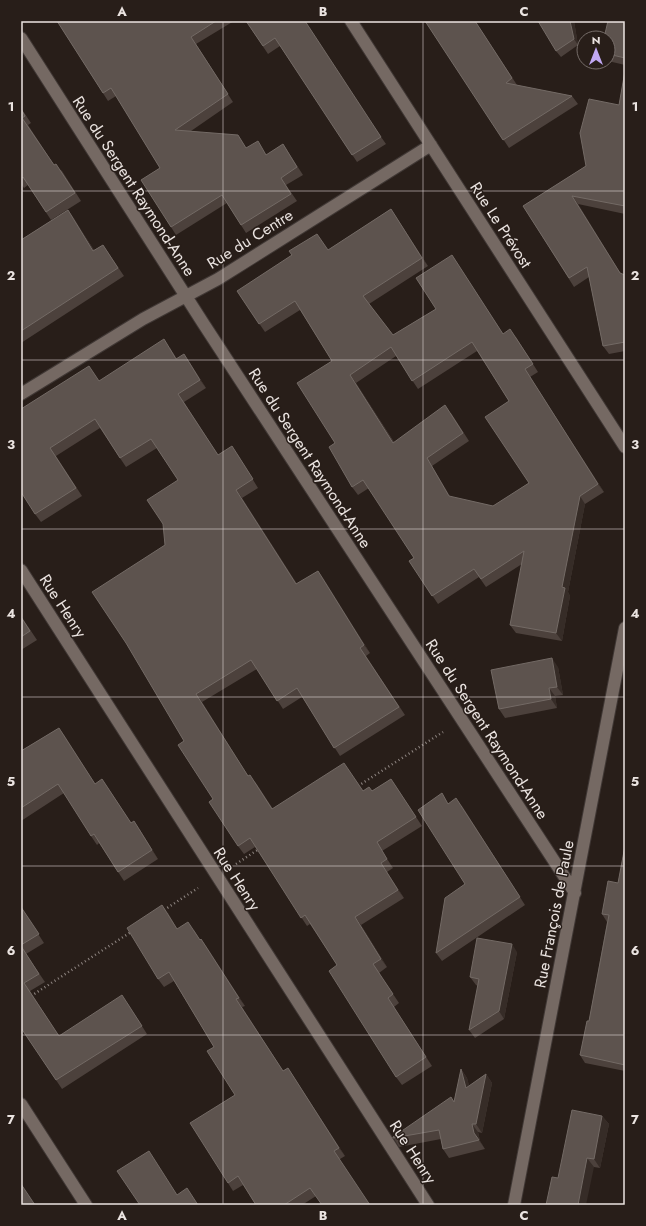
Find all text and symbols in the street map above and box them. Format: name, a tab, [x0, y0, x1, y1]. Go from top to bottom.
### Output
text: A	[116, 2, 127, 21]
text: B	[319, 2, 328, 21]
text: C	[519, 2, 529, 21]
north arrow	[576, 30, 616, 70]
text: N	[592, 32, 600, 48]
street label: Rue du Sergent Raymond-Anne	[67, 91, 201, 281]
text: 1	[8, 97, 14, 116]
text: 1	[632, 97, 638, 116]
street label: Rue Le Prévost	[465, 178, 538, 273]
street label: Rue du Centre	[202, 203, 298, 275]
text: 2	[7, 266, 15, 285]
text: 2	[631, 266, 639, 285]
street label: Rue du Sergent Raymond-Anne	[243, 363, 377, 553]
text: 3	[7, 435, 15, 454]
text: 3	[631, 435, 639, 454]
street label: Rue Henry	[34, 570, 93, 643]
text: 4	[6, 604, 16, 623]
text: 4	[630, 604, 640, 623]
street label: Rue du Sergent Raymond-Anne	[420, 634, 554, 824]
text: 5	[7, 772, 15, 791]
text: 5	[631, 772, 639, 791]
street label: Rue François de Paule	[528, 838, 580, 990]
street label: Rue Henry	[208, 843, 267, 916]
text: 6	[7, 941, 16, 960]
text: 6	[631, 941, 640, 960]
text: 7	[7, 1110, 15, 1129]
text: 7	[631, 1110, 639, 1129]
street label: Rue Henry	[384, 1116, 443, 1189]
text: A	[116, 1206, 127, 1225]
text: B	[319, 1206, 328, 1225]
text: C	[519, 1206, 529, 1225]

